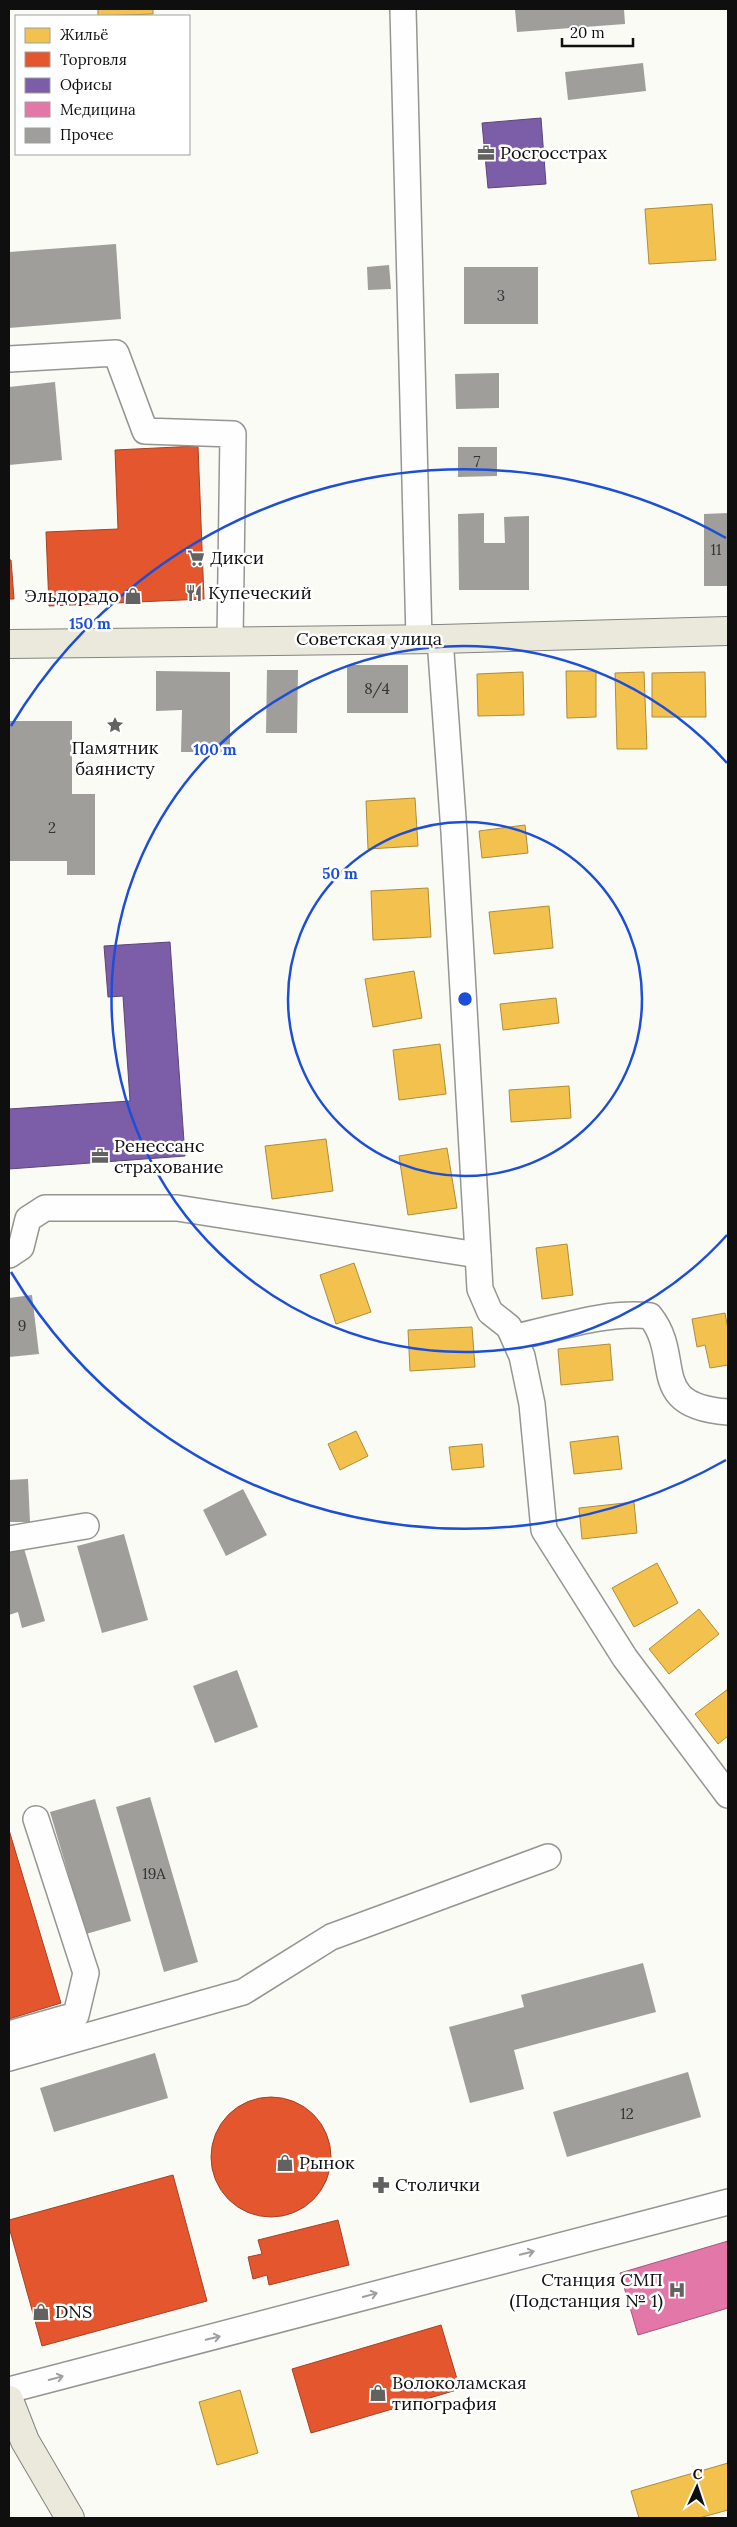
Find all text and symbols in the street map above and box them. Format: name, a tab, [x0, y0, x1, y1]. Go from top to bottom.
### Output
legend	[15, 15, 190, 155]
scale bar	[562, 15, 633, 47]
text: 20 m	[570, 23, 605, 42]
text: Жильё	[60, 25, 108, 44]
text: Торговля	[60, 50, 127, 69]
text: Офисы	[60, 75, 112, 94]
text: Медицина	[60, 100, 136, 119]
text: Прочее	[60, 125, 114, 144]
place label: Росгосстрах	[500, 141, 607, 164]
office icon: Росгосстрах	[476, 143, 496, 163]
house number: 3	[497, 286, 505, 305]
house number: 7	[474, 452, 481, 471]
house number: 11	[711, 540, 721, 559]
place label: Дикси	[210, 546, 264, 569]
supermarket icon: Дикси	[186, 548, 206, 568]
place label: Купеческий	[208, 581, 312, 604]
restaurant icon: Купеческий	[184, 583, 204, 603]
place label: Эльдорадо	[24, 584, 119, 607]
shop icon: Эльдорадо	[123, 586, 143, 606]
text: 150 m	[69, 614, 111, 633]
street label: Советская улица	[296, 627, 442, 650]
house number: 8/4	[364, 679, 390, 699]
place icon: Памятник баянисту	[105, 715, 125, 735]
place label: Памятник баянисту	[72, 736, 159, 780]
text: 100 m	[194, 740, 237, 759]
house number: 2	[48, 818, 56, 837]
text: 50 m	[322, 864, 358, 883]
centre of rings	[456, 990, 474, 1008]
place label: Ренессанс страхование	[114, 1134, 224, 1178]
office icon: Ренессанс страхование	[90, 1146, 110, 1166]
house number: 9	[18, 1316, 26, 1335]
house number: 19А	[142, 1864, 166, 1883]
house number: 12	[620, 2104, 634, 2123]
place label: Рынок	[299, 2151, 355, 2174]
shop icon: Рынок	[275, 2153, 295, 2173]
place label: Столички	[395, 2173, 480, 2196]
pharmacy icon: Столички	[371, 2175, 391, 2195]
one-way arrow	[519, 2248, 535, 2257]
place label: Станция СМП (Подстанция № 1)	[510, 2268, 663, 2312]
hospital icon: Станция СМП (Подстанция № 1)	[667, 2280, 687, 2300]
one-way arrow	[362, 2290, 378, 2299]
place label: DNS	[55, 2300, 92, 2323]
shop icon: DNS	[31, 2302, 51, 2322]
one-way arrow	[205, 2333, 221, 2342]
place label: Волоколамская типография	[392, 2371, 527, 2415]
one-way arrow	[47, 2373, 63, 2382]
shop icon: Волоколамская типография	[368, 2383, 388, 2403]
north arrow	[672, 2462, 722, 2512]
text: С	[692, 2465, 703, 2483]

